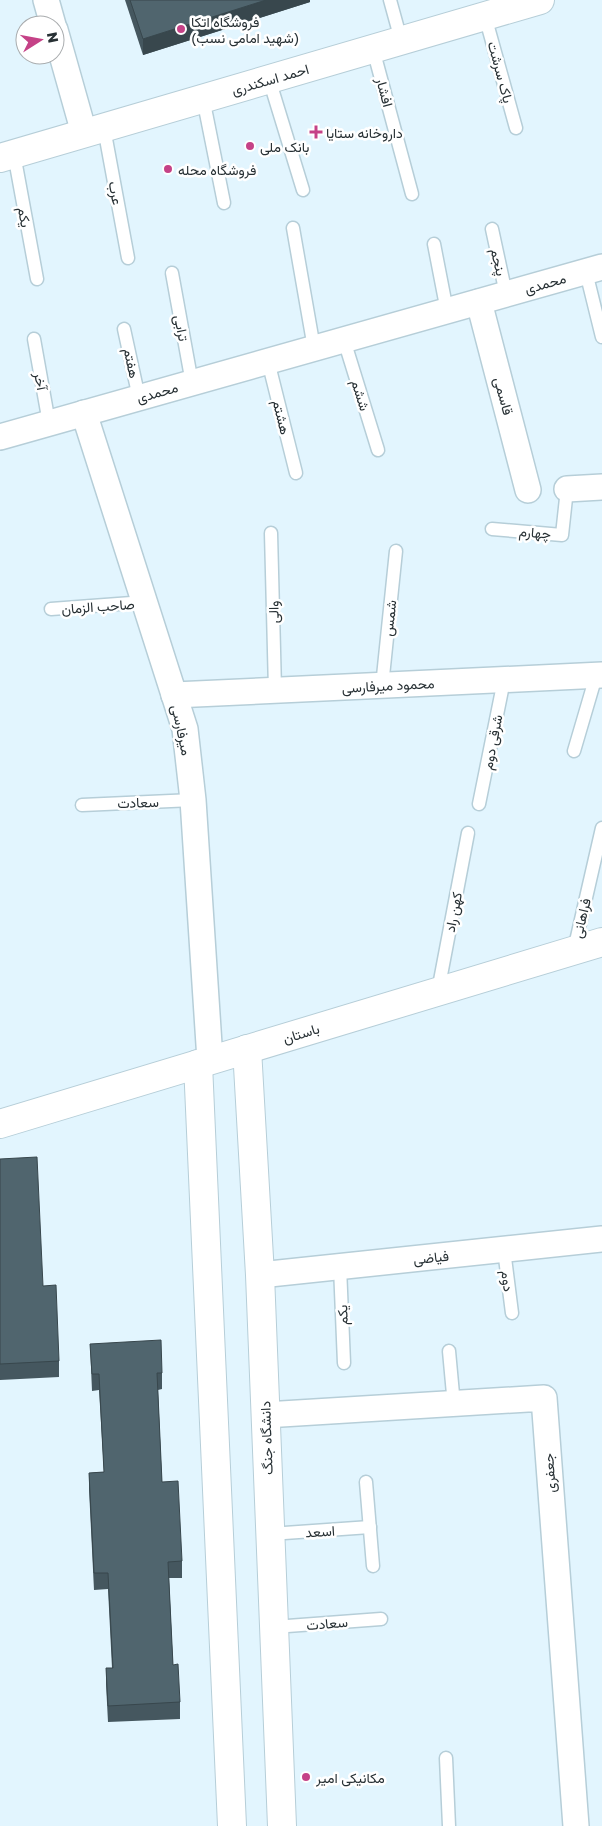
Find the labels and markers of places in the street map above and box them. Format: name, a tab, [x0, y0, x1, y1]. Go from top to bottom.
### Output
place label: فروشگاه اتکا (شهید امامی نسب)	[191, 13, 299, 47]
marker: فروشگاه اتکا (شهید امامی نسب)	[175, 23, 187, 35]
place label: داروخانه ستایا	[326, 124, 403, 142]
marker: داروخانه ستایا	[310, 126, 322, 138]
place label: بانک ملی	[260, 138, 309, 156]
marker: بانک ملی	[244, 140, 256, 152]
place label: فروشگاه محله	[178, 161, 256, 179]
marker: فروشگاه محله	[162, 163, 174, 175]
place label: مکانیکی امیر	[315, 1769, 385, 1787]
marker: مکانیکی امیر	[300, 1771, 312, 1783]

